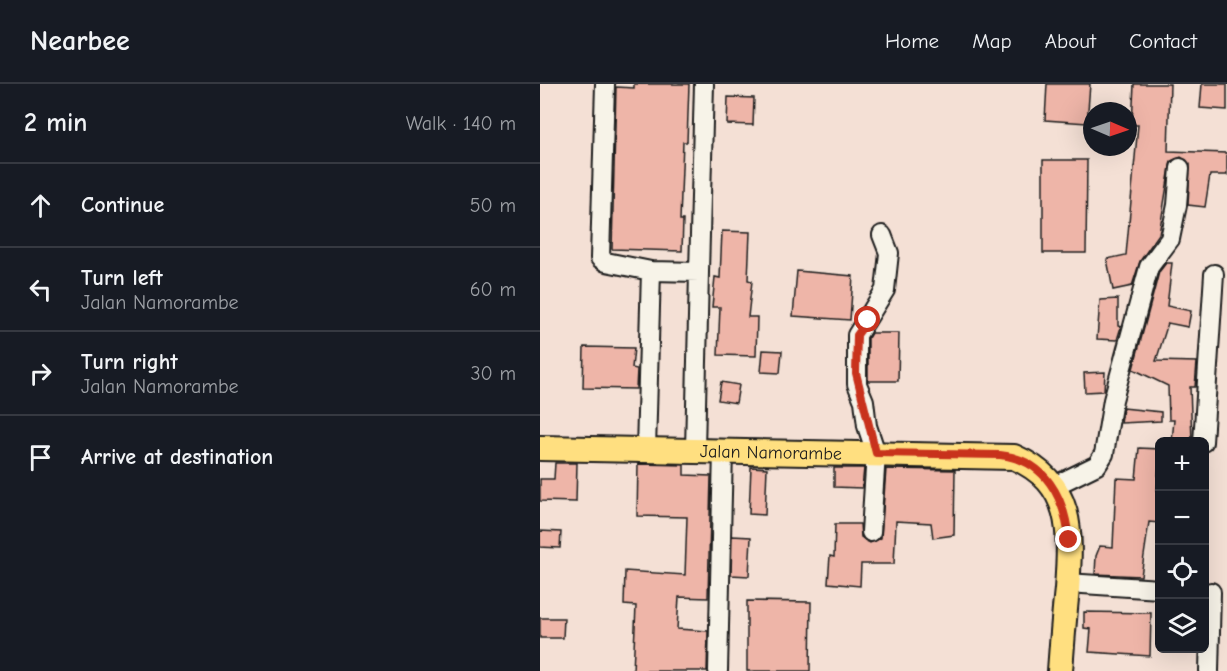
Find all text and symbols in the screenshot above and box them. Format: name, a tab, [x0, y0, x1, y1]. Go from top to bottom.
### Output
text: Nearbee	[30, 25, 130, 57]
text: Home	[885, 29, 939, 53]
text: Map	[972, 29, 1012, 53]
text: About	[1045, 29, 1096, 53]
text: Contact	[1129, 29, 1197, 53]
north arrow	[1083, 102, 1137, 156]
text: 2 min	[24, 108, 87, 138]
text: Walk · 140 m	[406, 112, 516, 135]
icon: ahead	[24, 189, 57, 222]
text: Continue	[81, 192, 164, 218]
text: 50 m	[470, 194, 516, 217]
text: Turn left	[81, 265, 163, 291]
icon: left	[24, 273, 57, 306]
text: 60 m	[470, 278, 516, 301]
text: Jalan Namorambe	[81, 291, 239, 314]
route start	[854, 306, 880, 332]
text: Turn right	[81, 349, 178, 375]
icon: right	[24, 357, 57, 390]
text: 30 m	[470, 362, 516, 385]
text: Jalan Namorambe	[81, 375, 239, 398]
map controls	[1155, 437, 1209, 653]
button: +	[1155, 437, 1209, 491]
icon: arrive	[24, 441, 57, 474]
street label: Jalan Namorambe	[700, 441, 842, 465]
text: Arrive at destination	[81, 444, 273, 470]
button: −	[1155, 491, 1209, 545]
route end	[1055, 526, 1081, 552]
button: locate	[1155, 545, 1209, 599]
button: layers	[1155, 599, 1209, 653]

